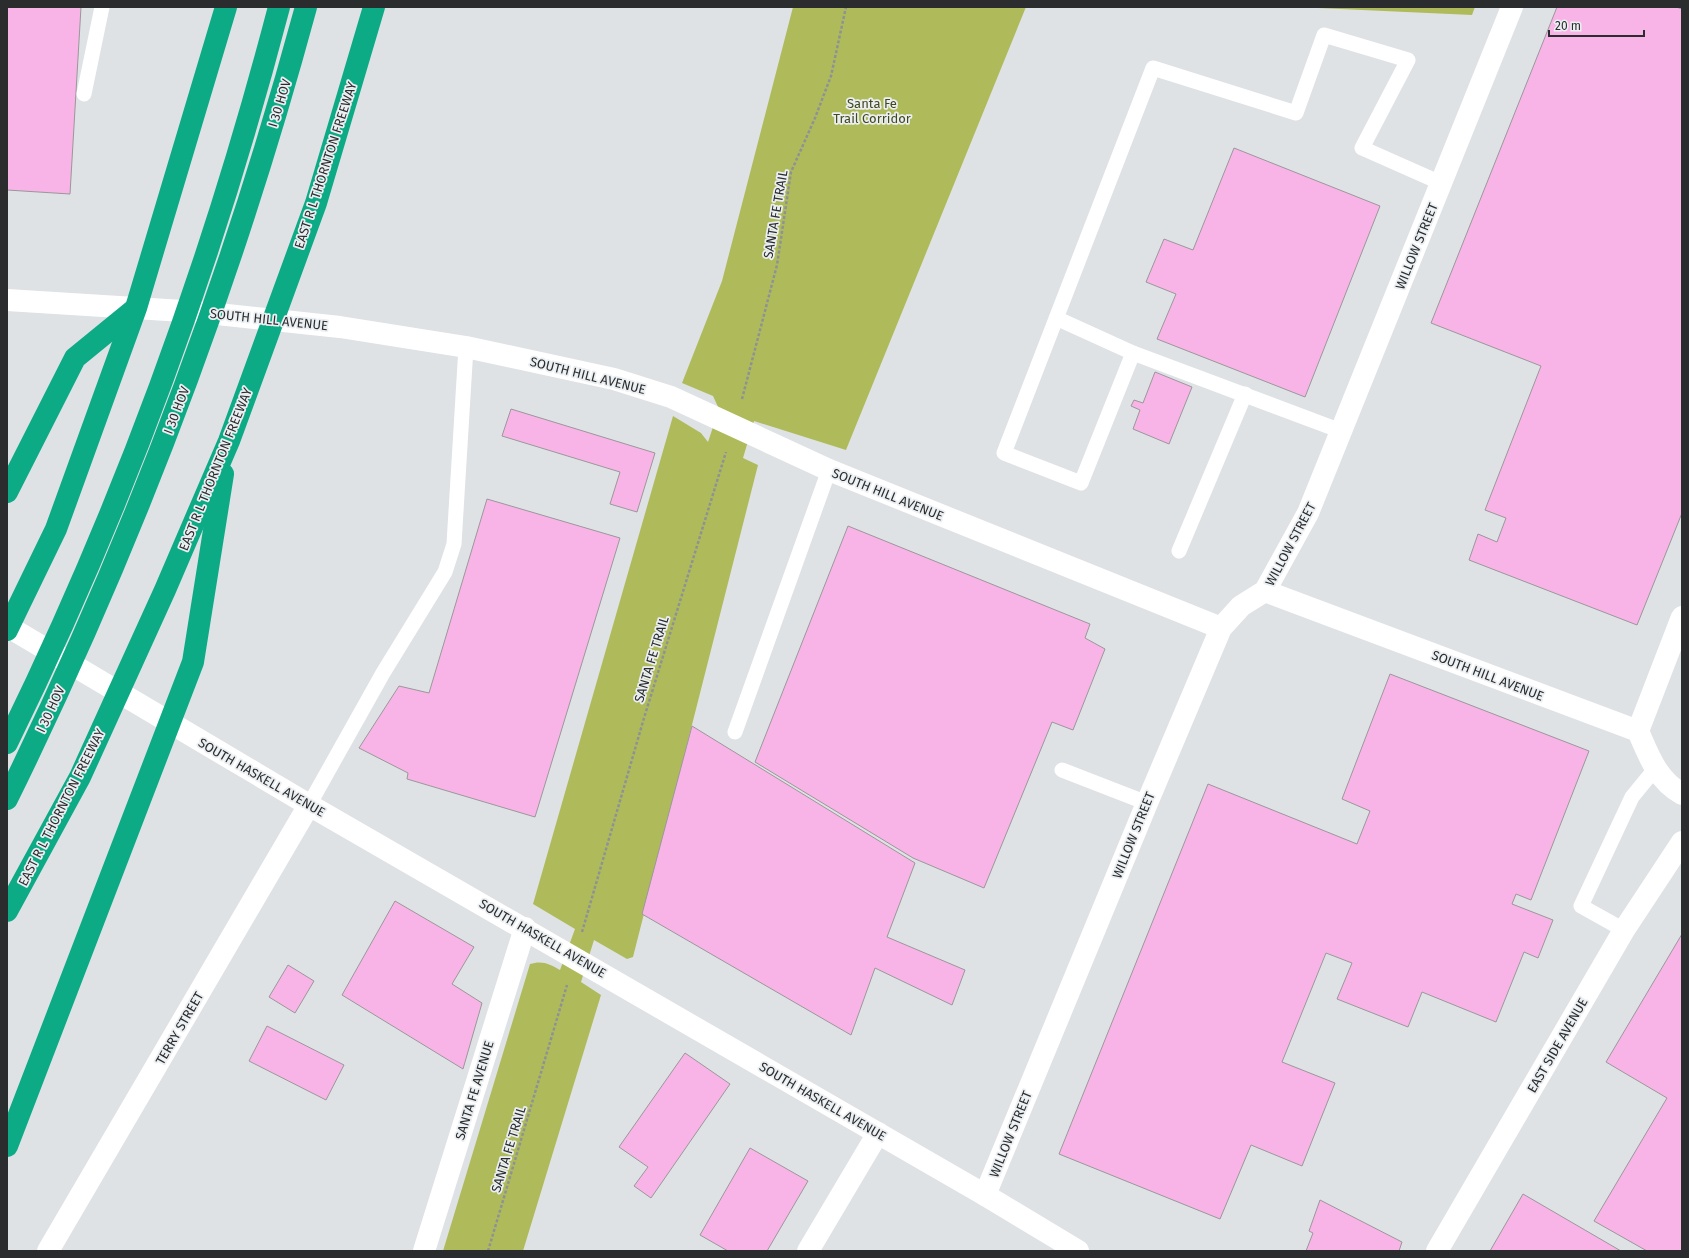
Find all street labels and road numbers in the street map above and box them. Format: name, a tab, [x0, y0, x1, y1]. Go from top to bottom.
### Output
street label: I 30 HOV	[265, 77, 294, 129]
street label: EAST R L THORNTON FREEWAY	[291, 79, 360, 250]
street label: SANTA FE TRAIL	[760, 168, 791, 259]
street label: WILLOW STREET	[1392, 200, 1441, 292]
street label: SOUTH HILL AVENUE	[209, 306, 329, 333]
street label: SOUTH HILL AVENUE	[528, 354, 647, 397]
street label: I 30 HOV	[161, 384, 193, 436]
street label: EAST R L THORNTON FREEWAY	[176, 385, 255, 553]
street label: SOUTH HILL AVENUE	[830, 465, 946, 524]
street label: WILLOW STREET	[1262, 500, 1319, 588]
street label: SANTA FE TRAIL	[631, 614, 672, 704]
street label: SOUTH HILL AVENUE	[1430, 647, 1546, 704]
street label: I 30 HOV	[33, 683, 68, 735]
street label: EAST R L THORNTON FREEWAY	[15, 725, 108, 888]
street label: SOUTH HASKELL AVENUE	[196, 735, 328, 820]
street label: WILLOW STREET	[1109, 789, 1158, 881]
street label: SOUTH HASKELL AVENUE	[477, 896, 609, 981]
street label: TERRY STREET	[153, 989, 206, 1067]
street label: EAST SIDE AVENUE	[1524, 995, 1591, 1095]
street label: SANTA FE AVENUE	[452, 1039, 497, 1142]
street label: SOUTH HASKELL AVENUE	[757, 1059, 889, 1144]
street label: WILLOW STREET	[986, 1088, 1035, 1180]
street label: SANTA FE TRAIL	[488, 1104, 529, 1194]

